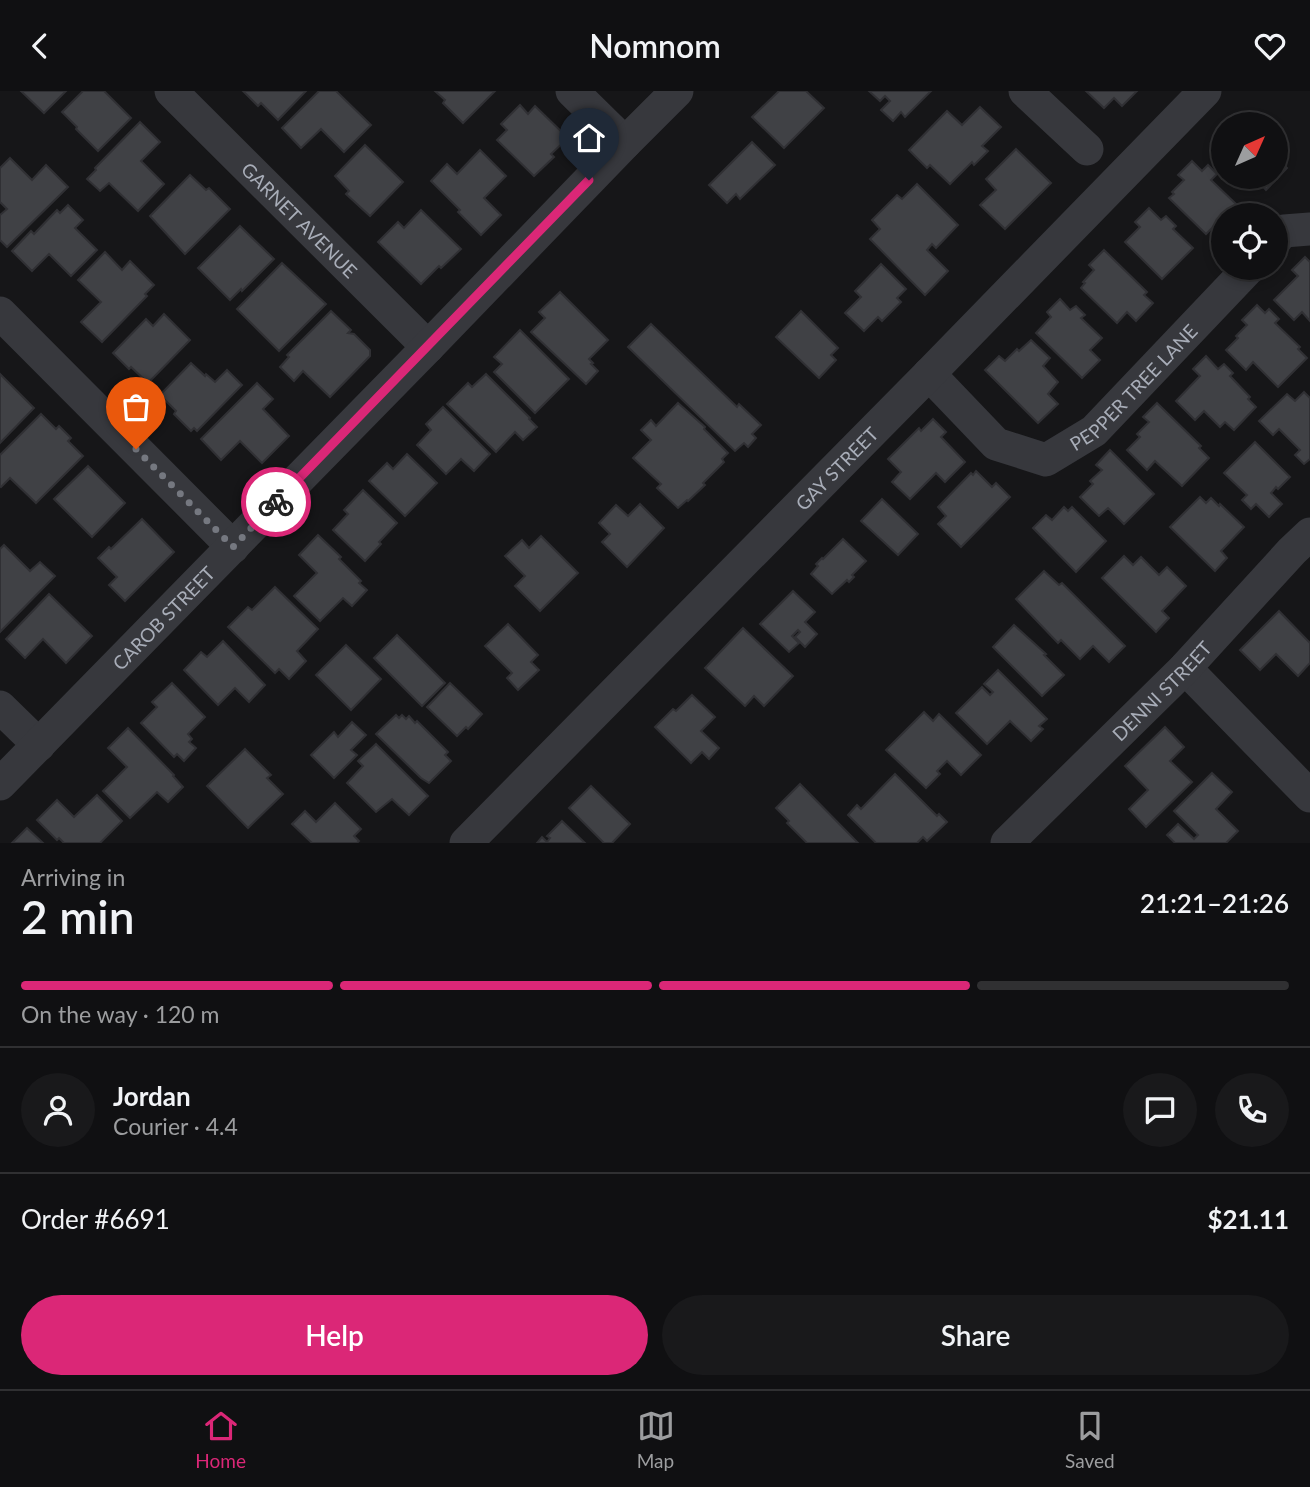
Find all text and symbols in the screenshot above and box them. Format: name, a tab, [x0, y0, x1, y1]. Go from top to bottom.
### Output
text: Nomnom	[589, 26, 721, 65]
icon: back	[21, 27, 59, 65]
icon: heart	[1251, 27, 1289, 65]
pin	[559, 108, 619, 180]
north arrow	[1211, 112, 1288, 189]
map controls	[1211, 112, 1288, 280]
icon: home	[570, 119, 608, 157]
street label: GARNET AVENUE	[237, 157, 363, 282]
button: locate	[1211, 203, 1288, 280]
street label: PEPPER TREE LANE	[1065, 319, 1201, 455]
pin	[106, 377, 166, 449]
icon: bag	[117, 388, 155, 426]
street label: GAY STREET	[790, 421, 882, 514]
courier	[241, 467, 311, 537]
icon: bike	[257, 483, 295, 521]
street label: CAROB STREET	[107, 561, 219, 674]
street label: DENNI STREET	[1107, 636, 1216, 745]
text: Arriving in	[21, 863, 125, 891]
text: 21:21–21:26	[1140, 887, 1289, 919]
text: 2 min	[21, 889, 135, 944]
text: On the way · 120 m	[21, 1000, 220, 1028]
button: person	[21, 1073, 95, 1147]
button: chat	[1123, 1073, 1197, 1147]
button: phone	[1215, 1073, 1289, 1147]
text: Jordan	[113, 1080, 191, 1112]
text: Courier · 4.4	[113, 1112, 238, 1140]
text: Order #6691	[21, 1203, 170, 1235]
text: $21.11	[1207, 1203, 1289, 1235]
button: Help	[21, 1295, 648, 1375]
button: Share	[662, 1295, 1289, 1375]
tab: Home	[195, 1407, 246, 1472]
tab: Map	[637, 1407, 675, 1472]
tab: Saved	[1065, 1407, 1115, 1472]

